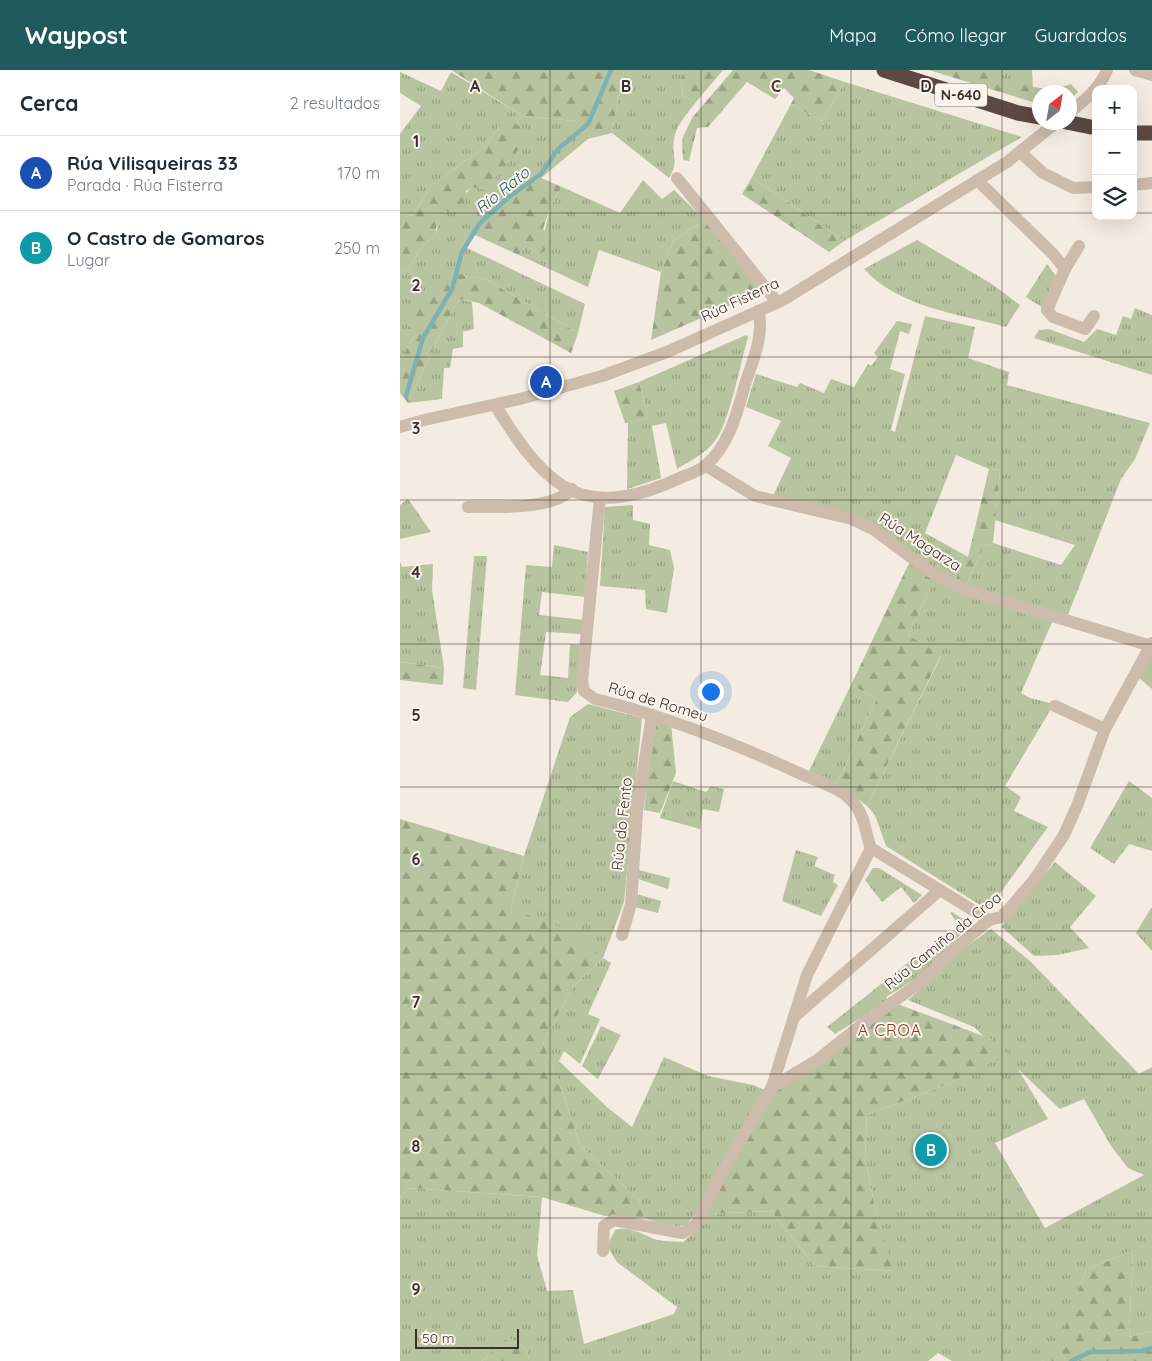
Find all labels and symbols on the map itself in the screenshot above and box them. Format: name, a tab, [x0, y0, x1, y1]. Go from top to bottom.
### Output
text: A	[470, 76, 481, 96]
text: B	[621, 76, 631, 96]
text: C	[771, 76, 781, 96]
text: D	[920, 76, 932, 96]
road number: N-640	[935, 84, 987, 106]
north arrow	[1032, 85, 1077, 130]
text: 1	[413, 131, 419, 151]
water label: Río Rato	[471, 161, 534, 218]
street label: Rúa Fisterra	[698, 273, 782, 326]
text: 2	[411, 275, 421, 295]
pin: A	[530, 363, 562, 401]
text: 3	[412, 418, 420, 438]
street label: Rúa Magarza	[876, 508, 965, 575]
text: 4	[411, 562, 421, 582]
street label: Rúa de Romeu	[606, 677, 710, 726]
your location	[698, 679, 724, 705]
text: 5	[411, 705, 421, 725]
street label: Rúa do Fento	[607, 777, 636, 871]
text: 6	[412, 849, 421, 869]
street label: Rúa Camiño da Croa	[880, 888, 1005, 994]
text: 7	[412, 992, 421, 1012]
district label: A CROA	[858, 1020, 922, 1040]
pin: B	[915, 1131, 947, 1169]
text: 8	[412, 1136, 421, 1156]
text: 9	[411, 1279, 421, 1299]
scale bar	[415, 1326, 519, 1349]

